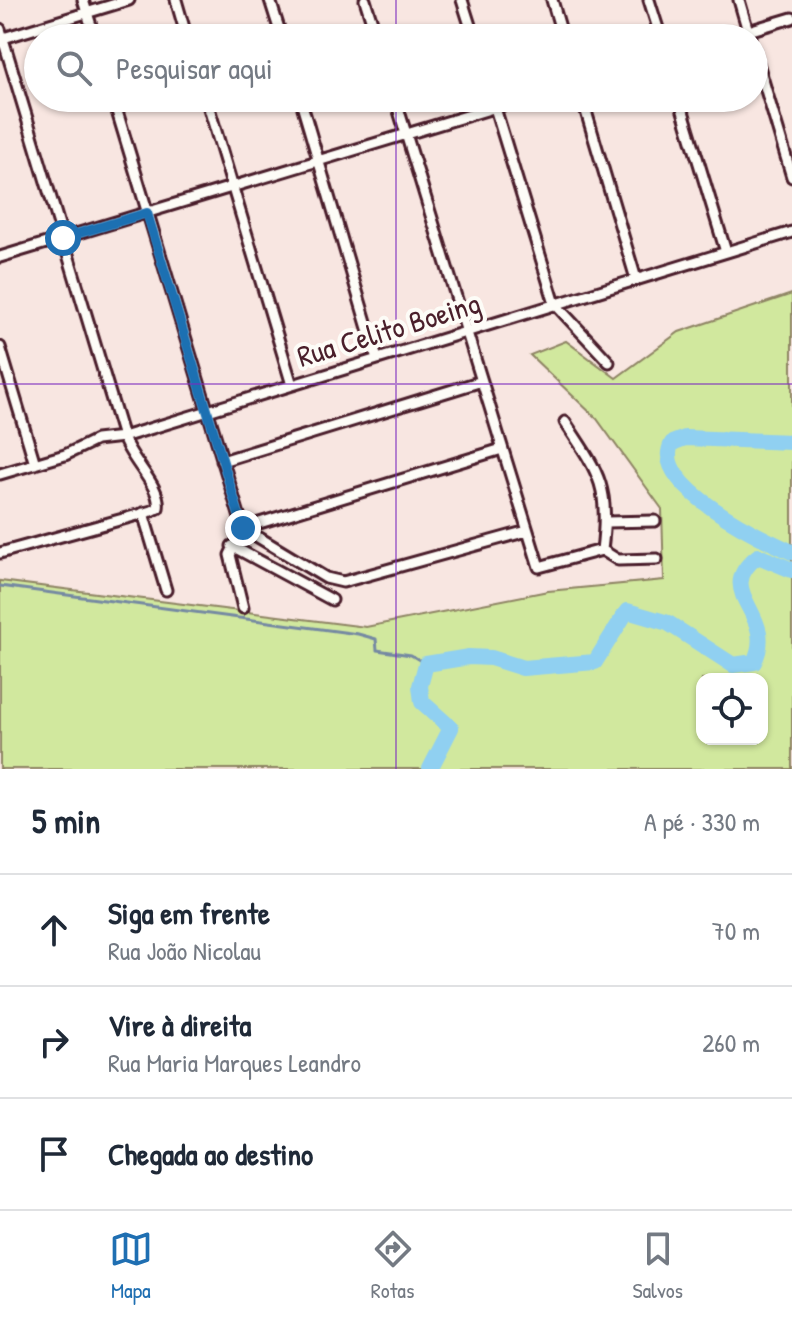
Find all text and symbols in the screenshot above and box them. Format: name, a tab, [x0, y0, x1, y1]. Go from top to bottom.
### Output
search box	[24, 24, 768, 112]
icon: search	[52, 46, 96, 90]
text: Pesquisar aqui	[116, 48, 273, 88]
route start	[45, 220, 81, 256]
street label: Rua Celito Boeing	[292, 282, 485, 376]
route end	[225, 510, 261, 546]
map controls	[696, 673, 768, 745]
button: locate	[696, 673, 768, 745]
text: 5 min	[32, 798, 100, 844]
text: A pé · 330 m	[644, 804, 760, 839]
text: Siga em frente	[108, 893, 270, 933]
icon: ahead	[32, 908, 76, 952]
text: 70 m	[712, 913, 760, 948]
text: Rua João Nicolau	[108, 933, 261, 968]
text: Vire à direita	[108, 1005, 251, 1045]
icon: right	[32, 1020, 76, 1064]
text: 260 m	[702, 1025, 760, 1060]
text: Rua Maria Marques Leandro	[108, 1045, 361, 1080]
icon: arrive	[32, 1132, 76, 1176]
text: Chegada ao destino	[108, 1134, 313, 1174]
tab: Mapa	[109, 1227, 153, 1305]
tab: Rotas	[371, 1227, 415, 1305]
tab: Salvos	[632, 1227, 683, 1305]

